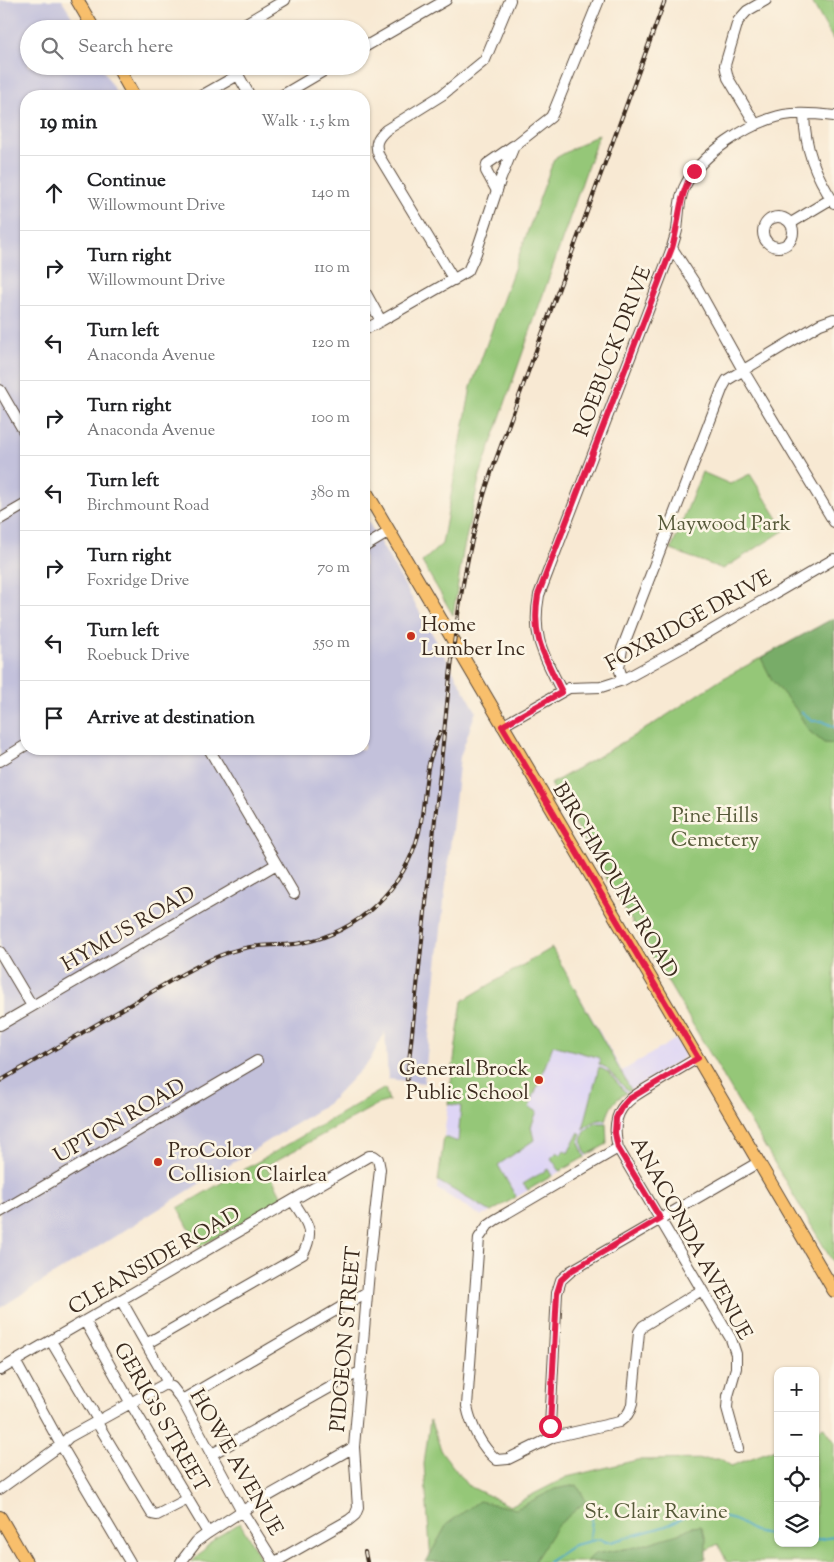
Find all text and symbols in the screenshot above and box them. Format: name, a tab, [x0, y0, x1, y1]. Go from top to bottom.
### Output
search box	[20, 20, 370, 75]
icon: search	[38, 34, 66, 62]
text: Search here	[78, 34, 173, 61]
text: 19 min	[40, 108, 97, 138]
text: Walk · 1.5 km	[261, 111, 350, 134]
route end	[683, 160, 706, 183]
text: Continue	[87, 168, 166, 195]
icon: ahead	[40, 179, 68, 207]
text: 140 m	[312, 182, 350, 205]
text: Willowmount Drive	[87, 195, 225, 218]
text: Turn right	[87, 243, 171, 270]
icon: right	[40, 254, 68, 282]
text: 110 m	[314, 257, 350, 280]
street label: ROEBUCK DRIVE	[568, 262, 660, 441]
text: Willowmount Drive	[87, 270, 225, 293]
text: Turn left	[87, 318, 159, 345]
icon: left	[40, 329, 68, 357]
text: 120 m	[312, 332, 350, 355]
text: Anaconda Avenue	[87, 345, 215, 368]
text: Turn right	[87, 393, 171, 420]
icon: right	[40, 404, 68, 432]
text: 100 m	[311, 407, 350, 430]
text: Anaconda Avenue	[87, 420, 215, 443]
text: Turn left	[87, 468, 159, 495]
icon: left	[40, 479, 68, 507]
text: 380 m	[310, 482, 350, 505]
text: Birchmount Road	[87, 495, 209, 518]
park label: Maywood Park	[657, 510, 791, 540]
text: Turn right	[87, 543, 171, 570]
icon: right	[40, 554, 68, 582]
text: 70 m	[317, 557, 350, 580]
street label: FOXRIDGE DRIVE	[600, 563, 778, 680]
text: Foxridge Drive	[87, 570, 189, 593]
place label: Home Lumber Inc	[421, 611, 525, 665]
text: Turn left	[87, 618, 159, 645]
icon: left	[40, 629, 68, 657]
marker: Home Lumber Inc	[405, 630, 417, 642]
text: 550 m	[314, 632, 350, 655]
text: Roebuck Drive	[87, 645, 190, 668]
icon: arrive	[40, 704, 68, 732]
text: Arrive at destination	[87, 705, 255, 732]
street label: BIRCHMOUNT ROAD	[544, 778, 685, 984]
park label: Pine Hills Cemetery	[671, 802, 760, 856]
street label: HYMUS ROAD	[57, 879, 201, 980]
place label: General Brock Public School	[399, 1055, 530, 1109]
street label: UPTON ROAD	[49, 1072, 191, 1172]
marker: General Brock Public School	[533, 1074, 545, 1086]
street label: ANACONDA AVENUE	[622, 1132, 759, 1346]
place label: ProColor Collision Clairlea	[168, 1137, 327, 1191]
marker: ProColor Collision Clairlea	[152, 1156, 164, 1168]
street label: CLEANSIDE ROAD	[63, 1200, 247, 1323]
street label: PIDGEON STREET	[324, 1245, 370, 1433]
street label: GERIGS STREET	[105, 1338, 215, 1499]
map controls	[774, 1367, 819, 1547]
button: +	[774, 1367, 819, 1412]
street label: HOWE AVENUE	[181, 1384, 290, 1542]
button: −	[774, 1412, 819, 1457]
route start	[539, 1415, 562, 1438]
button: locate	[774, 1457, 819, 1502]
park label: St. Clair Ravine	[584, 1498, 728, 1528]
button: layers	[774, 1502, 819, 1547]

